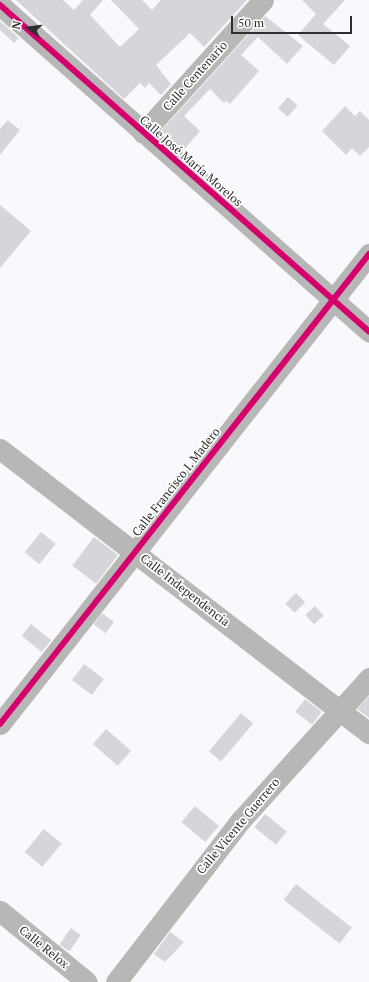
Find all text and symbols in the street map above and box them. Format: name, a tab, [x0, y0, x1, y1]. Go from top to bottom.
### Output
north arrow	[8, 8, 48, 48]
scale bar	[233, 8, 354, 34]
text: 50 m	[238, 15, 264, 30]
text: N	[9, 19, 24, 31]
street label: Calle Centenario	[160, 38, 230, 114]
street label: Calle José María Morelos	[137, 112, 245, 210]
street label: Calle Francisco I. Madero	[129, 425, 223, 539]
street label: Calle Independencia	[138, 551, 232, 629]
street label: Calle Vicente Guerrero	[193, 775, 283, 877]
street label: Calle Relox	[16, 923, 72, 971]

